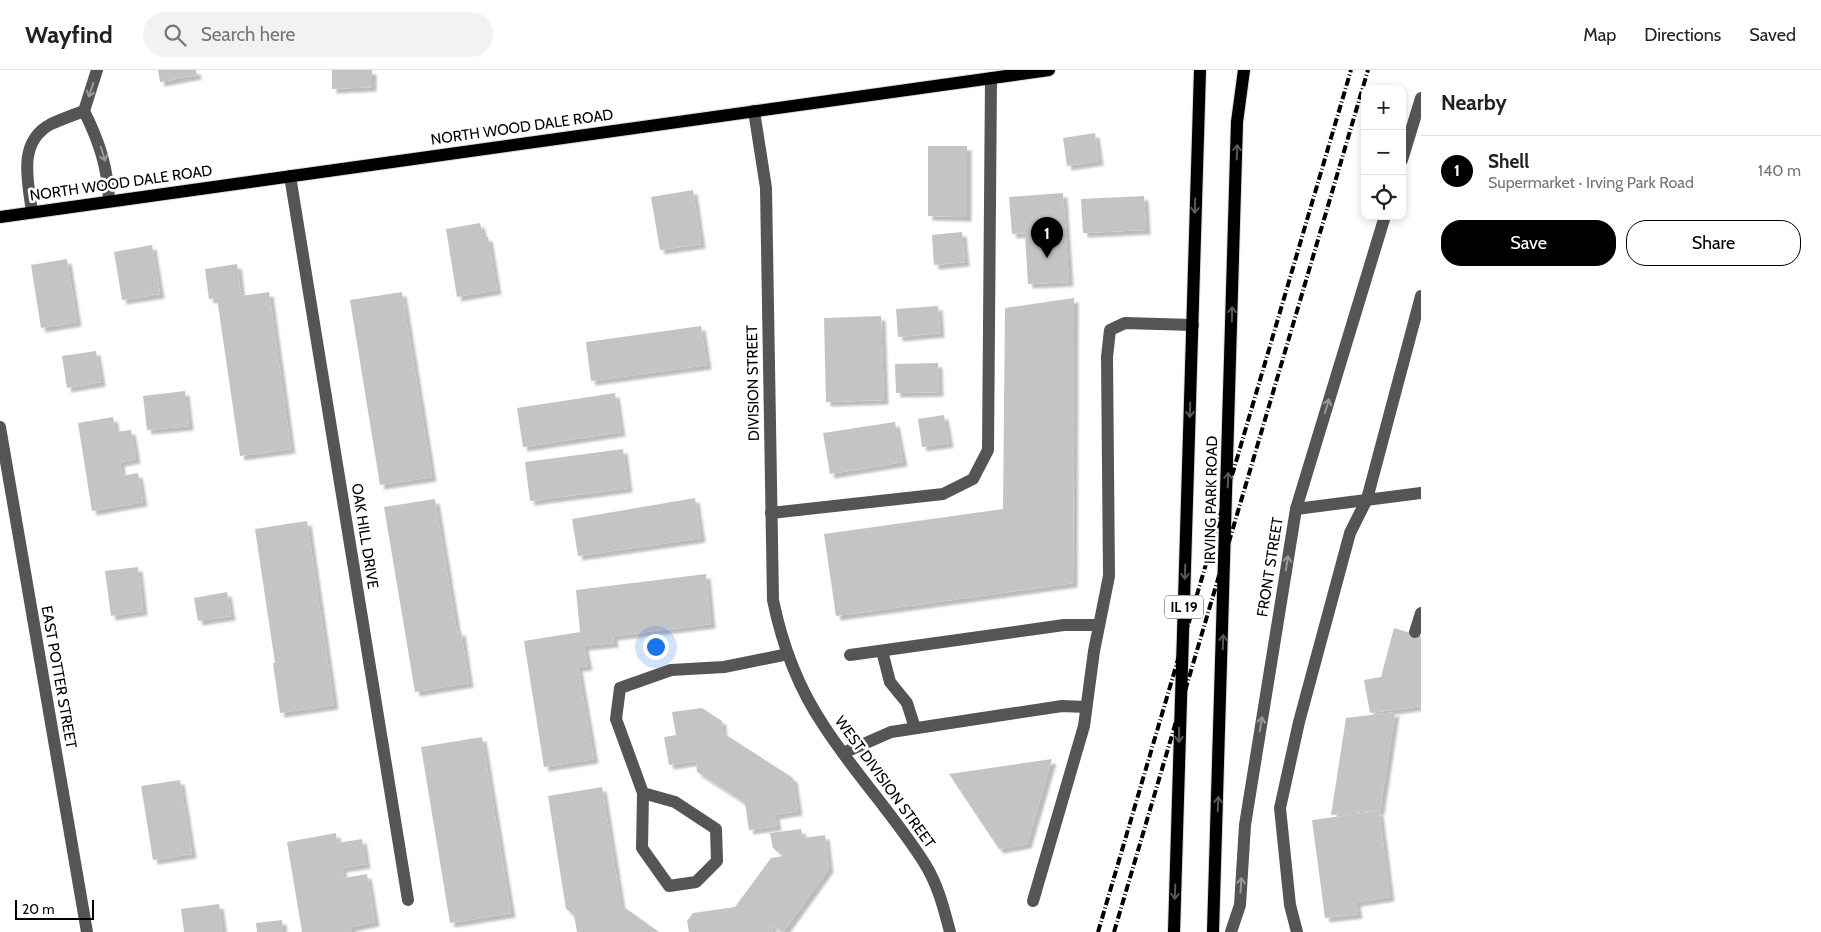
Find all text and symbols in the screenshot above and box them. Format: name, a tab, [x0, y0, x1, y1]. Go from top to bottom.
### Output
search box	[143, 12, 493, 57]
text: Wayfind	[25, 20, 113, 49]
icon: search	[161, 21, 189, 49]
text: Search here	[201, 23, 295, 46]
text: Map	[1583, 24, 1616, 46]
text: Directions	[1644, 24, 1721, 46]
text: Saved	[1749, 24, 1796, 46]
one-way arrow	[86, 82, 95, 98]
map controls	[1361, 85, 1406, 220]
button: +	[1361, 85, 1406, 130]
text: Nearby	[1441, 90, 1507, 115]
street label: NORTH WOOD DALE ROAD	[430, 105, 615, 149]
button: −	[1361, 130, 1406, 175]
one-way arrow	[1232, 144, 1241, 160]
one-way arrow	[98, 146, 108, 162]
text: Shell	[1488, 150, 1529, 173]
street label: NORTH WOOD DALE ROAD	[29, 161, 214, 205]
text: 1	[1454, 161, 1460, 180]
text: 140 m	[1758, 161, 1801, 180]
text: Supermarket · Irving Park Road	[1488, 173, 1694, 192]
button: locate	[1361, 175, 1406, 220]
one-way arrow	[1191, 198, 1200, 214]
pin: 1	[1031, 217, 1063, 258]
button: Save	[1441, 220, 1616, 266]
button: Share	[1626, 220, 1801, 266]
one-way arrow	[1227, 306, 1237, 322]
street label: DIVISION STREET	[743, 325, 763, 441]
one-way arrow	[1323, 399, 1333, 415]
one-way arrow	[1185, 402, 1195, 418]
street label: IRVING PARK ROAD	[1201, 436, 1221, 564]
one-way arrow	[1223, 472, 1232, 488]
street label: OAK HILL DRIVE	[348, 482, 382, 590]
street label: FRONT STREET	[1253, 516, 1287, 618]
one-way arrow	[1283, 556, 1293, 572]
one-way arrow	[1180, 564, 1189, 580]
road number: IL 19	[1165, 596, 1203, 618]
street label: EAST POTTER STREET	[38, 604, 80, 750]
your location	[643, 634, 669, 660]
one-way arrow	[1219, 634, 1228, 650]
street label: WEST DIVISION STREET	[831, 712, 939, 852]
one-way arrow	[1257, 716, 1267, 732]
one-way arrow	[1175, 726, 1184, 742]
one-way arrow	[1213, 797, 1223, 813]
one-way arrow	[1237, 877, 1246, 893]
one-way arrow	[1171, 884, 1180, 900]
scale bar	[15, 897, 94, 920]
text: 20 m	[22, 900, 55, 918]

